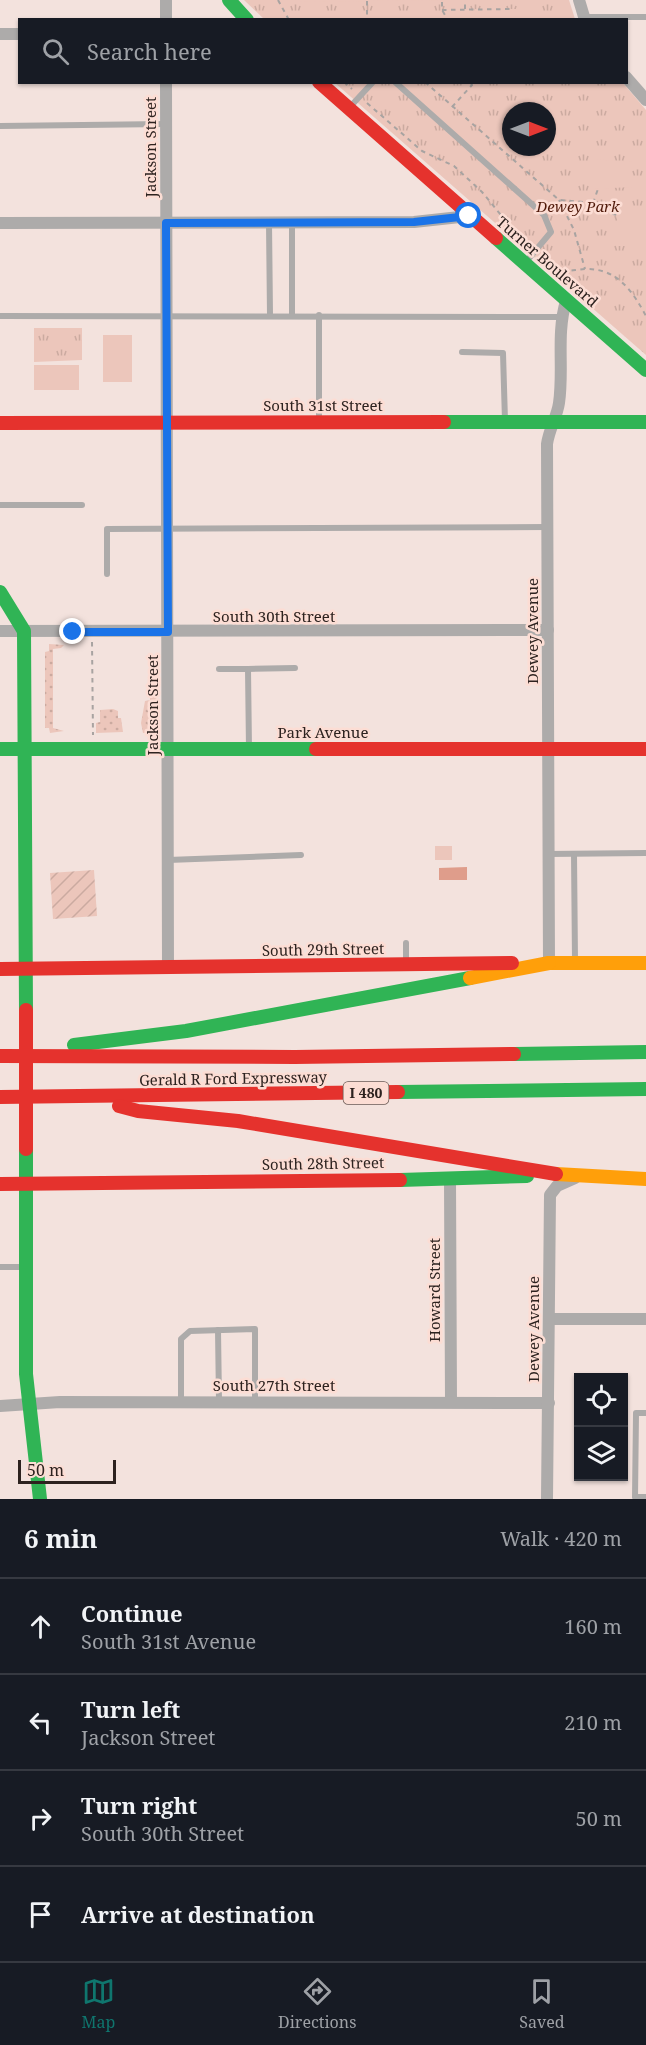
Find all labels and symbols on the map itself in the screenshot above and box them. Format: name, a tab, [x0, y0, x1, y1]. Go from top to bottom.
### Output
street label: Jackson Street	[140, 97, 160, 198]
north arrow	[502, 102, 556, 156]
park label: Dewey Park	[535, 196, 620, 216]
route start	[455, 202, 481, 228]
street label: Turner Boulevard	[493, 212, 603, 311]
street label: South 31st Street	[263, 395, 383, 415]
street label: Dewey Avenue	[522, 578, 542, 684]
street label: South 30th Street	[213, 606, 335, 626]
route end	[59, 618, 85, 644]
street label: Jackson Street	[142, 655, 162, 756]
street label: Park Avenue	[278, 722, 368, 742]
street label: South 29th Street	[262, 938, 384, 960]
street label: Gerald R Ford Expressway	[139, 1066, 328, 1090]
road number: I 480	[344, 1082, 388, 1104]
street label: South 28th Street	[262, 1152, 384, 1174]
street label: Howard Street	[424, 1238, 444, 1342]
street label: Dewey Avenue	[523, 1276, 543, 1382]
street label: South 27th Street	[213, 1375, 335, 1395]
scale bar	[18, 1457, 116, 1484]

